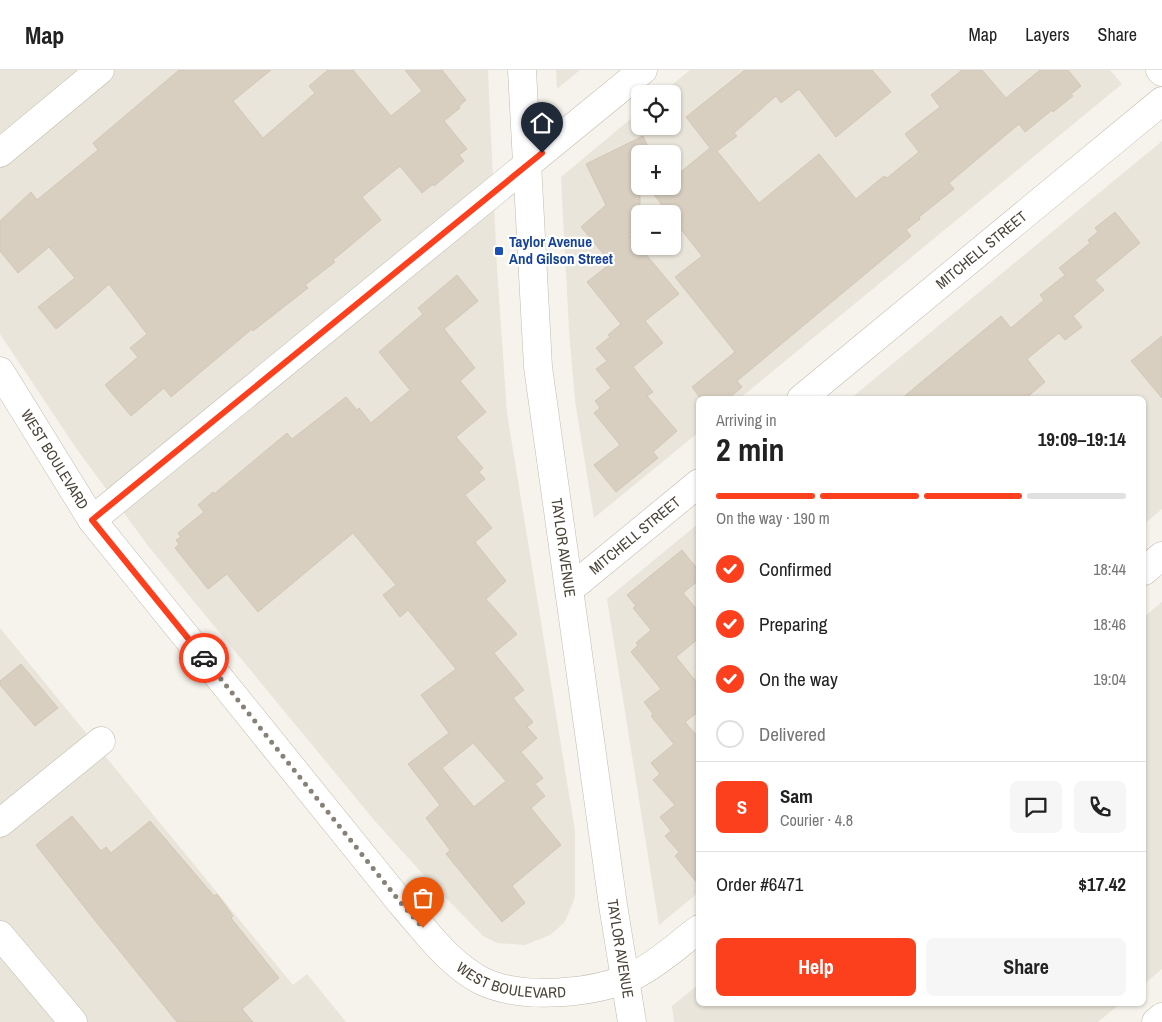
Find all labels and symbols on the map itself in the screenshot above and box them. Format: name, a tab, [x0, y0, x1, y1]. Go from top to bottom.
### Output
pin	[521, 102, 563, 153]
street label: MITCHELL STREET	[931, 205, 1032, 294]
place label: Taylor Avenue And Gilson Street	[509, 231, 613, 269]
marker: Taylor Avenue And Gilson Street	[493, 245, 505, 257]
street label: WEST BOULEVARD	[16, 405, 94, 513]
street label: MITCHELL STREET	[584, 491, 685, 579]
street label: TAYLOR AVENUE	[546, 497, 581, 599]
courier	[179, 633, 229, 683]
pin	[402, 877, 444, 928]
street label: TAYLOR AVENUE	[602, 898, 639, 1000]
street label: WEST BOULEVARD	[452, 957, 567, 1003]

